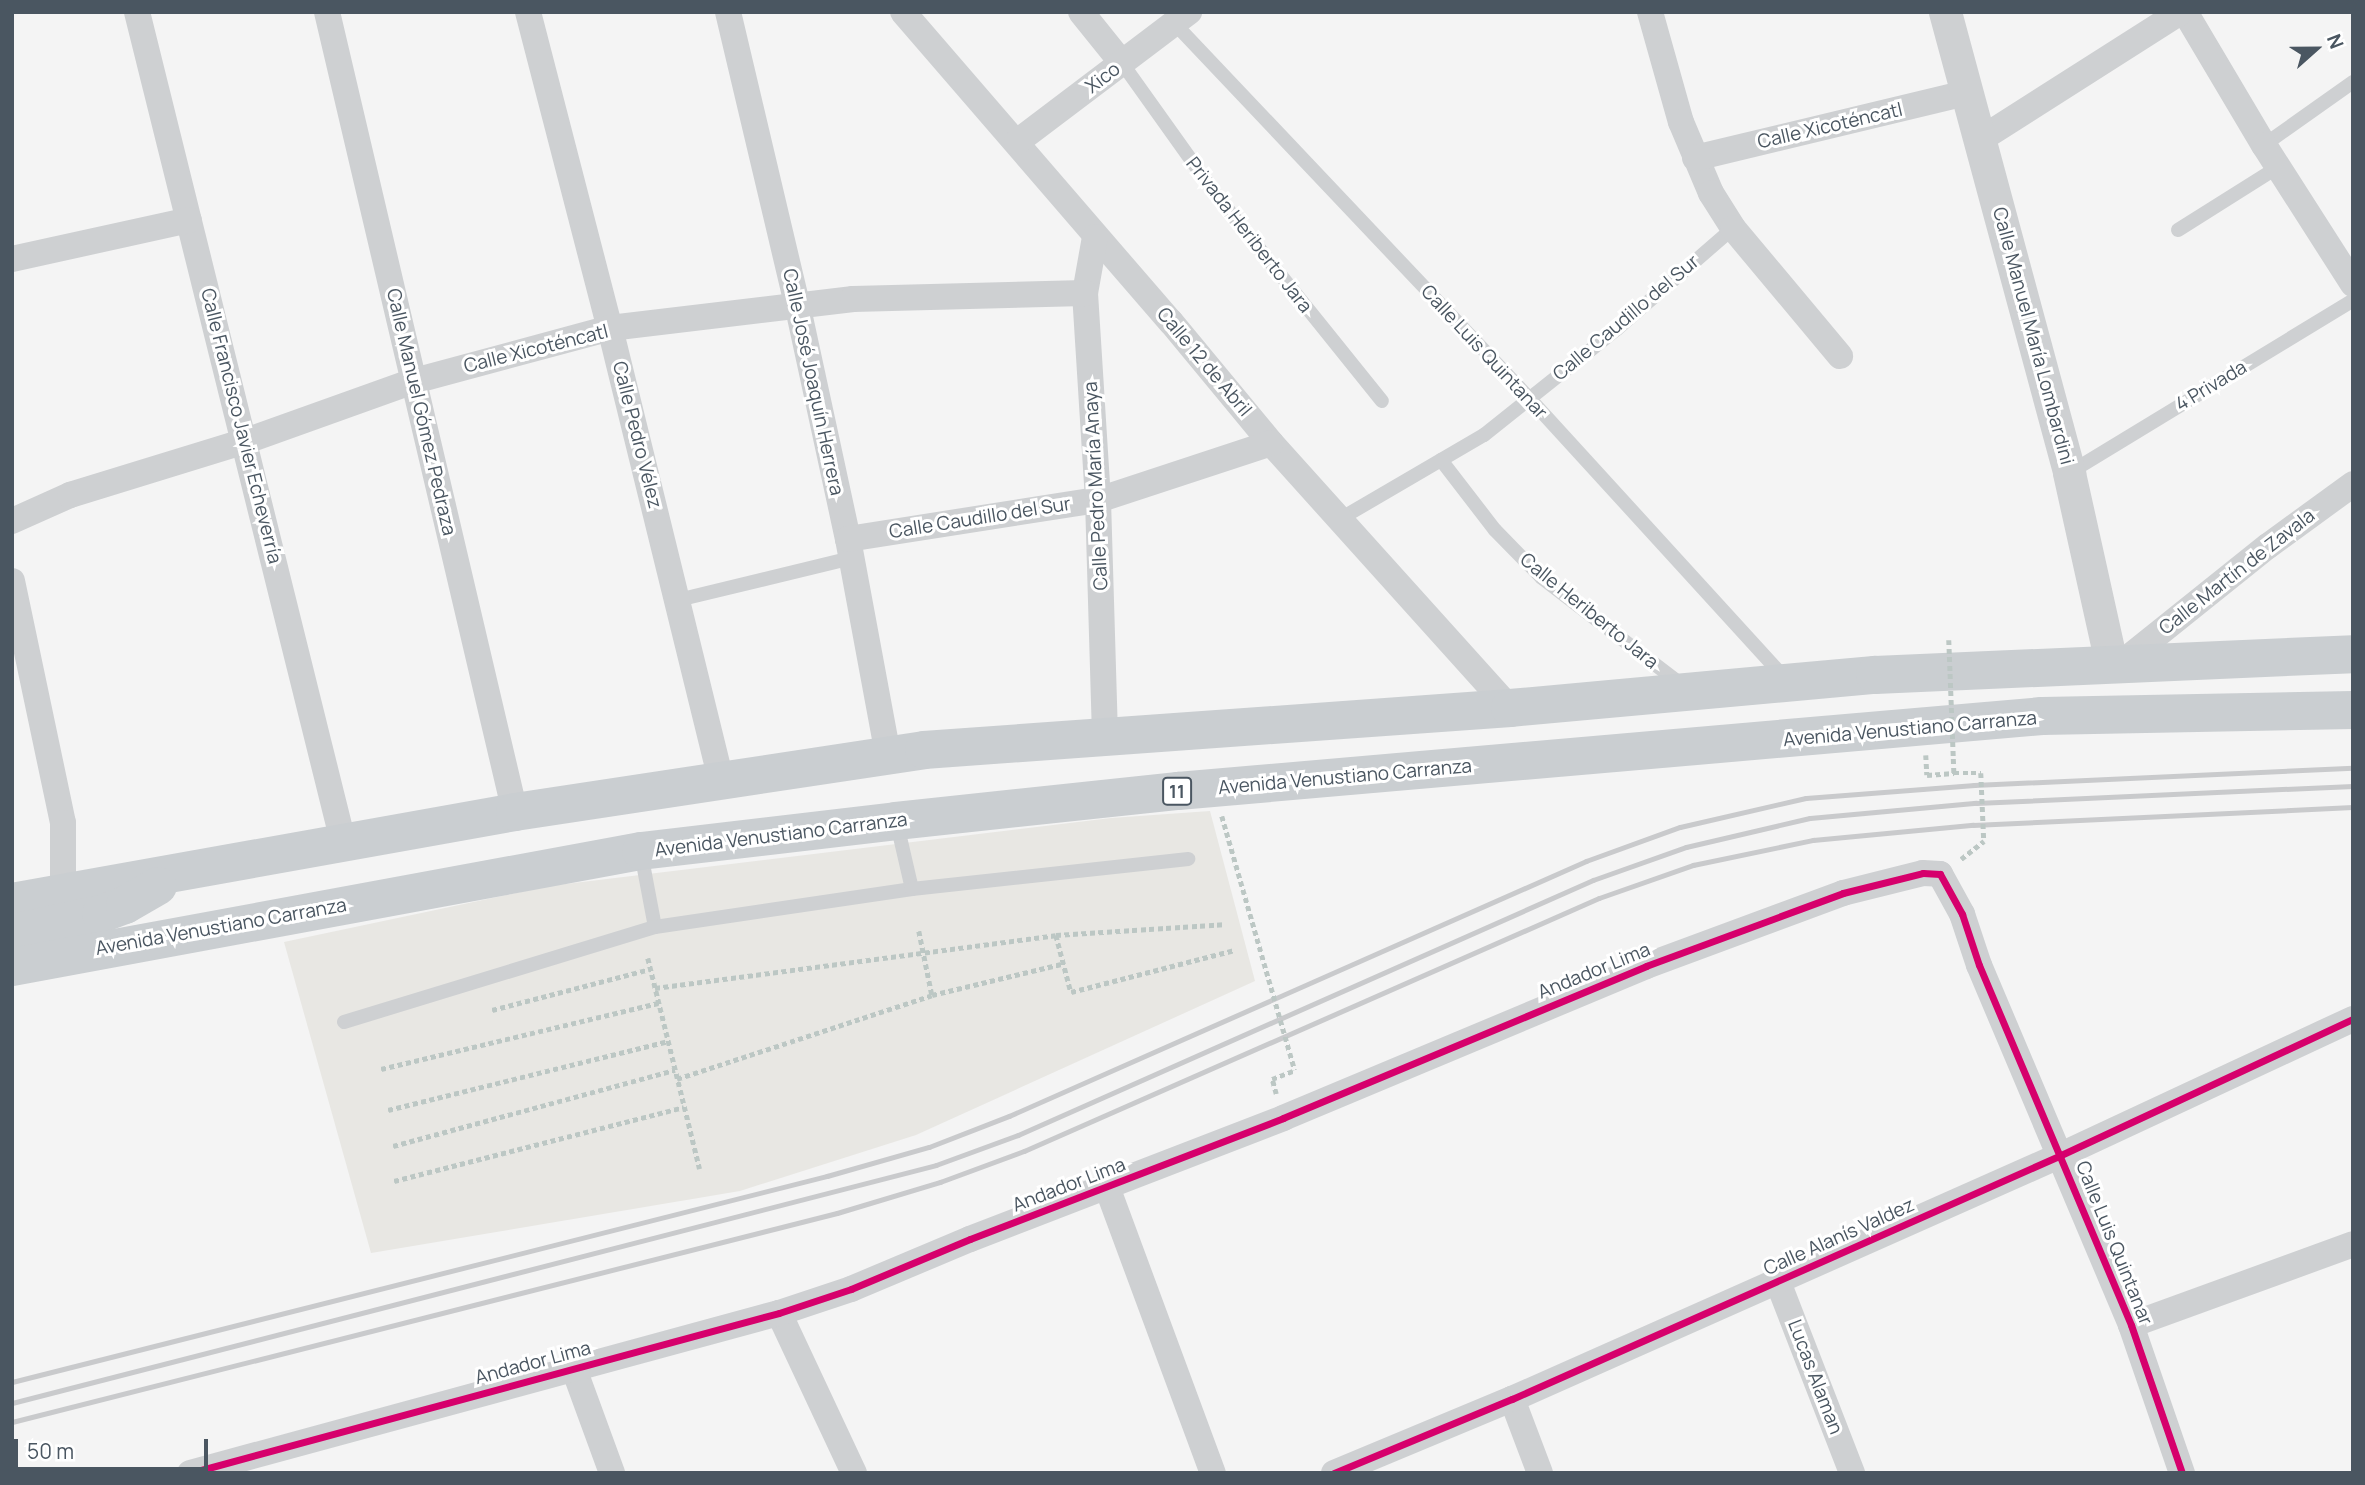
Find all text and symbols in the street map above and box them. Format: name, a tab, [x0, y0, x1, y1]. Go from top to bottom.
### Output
north arrow	[2281, 14, 2351, 84]
text: N	[2321, 30, 2350, 53]
street label: Xico	[1081, 58, 1125, 98]
street label: Calle Xicoténcatl	[1755, 98, 1905, 154]
street label: Privada Heriberto Jara	[1181, 153, 1317, 317]
street label: Calle Manuel María Lombardini	[1988, 205, 2078, 467]
street label: Calle Caudillo del Sur	[1548, 250, 1704, 386]
street label: Calle José Joaquín Herrera	[778, 267, 848, 497]
street label: Calle Luis Quintanar	[1416, 280, 1552, 424]
street label: Calle Francisco Javier Echeverría	[196, 286, 286, 566]
street label: Calle Manuel Gómez Pedraza	[381, 286, 461, 538]
street label: Calle 12 de Abril	[1152, 303, 1256, 421]
street label: Calle Xicoténcatl	[461, 320, 611, 378]
street label: 4 Privada	[2171, 356, 2251, 416]
street label: Calle Pedro Vélez	[608, 359, 666, 511]
street label: Calle Pedro María Anaya	[1079, 381, 1113, 591]
street label: Calle Caudillo del Sur	[888, 492, 1072, 544]
street label: Calle Martín de Zavala	[2155, 504, 2319, 640]
street label: Calle Heriberto Jara	[1515, 548, 1663, 674]
street label: Avenida Venustiano Carranza	[1782, 707, 2038, 751]
street label: Avenida Venustiano Carranza	[1217, 755, 1473, 799]
road number: 11	[1161, 776, 1193, 806]
street label: Avenida Venustiano Carranza	[653, 808, 909, 862]
street label: Avenida Venustiano Carranza	[94, 894, 348, 960]
street label: Andador Lima	[1535, 938, 1653, 1004]
street label: Andador Lima	[1009, 1153, 1129, 1217]
street label: Calle Luis Quintanar	[2071, 1158, 2157, 1328]
street label: Calle Alanís Valdez	[1760, 1194, 1918, 1280]
street label: Lucas Alaman	[1783, 1317, 1847, 1437]
street label: Andador Lima	[473, 1337, 593, 1389]
scale bar	[18, 1426, 212, 1470]
text: 50 m	[27, 1437, 74, 1465]

